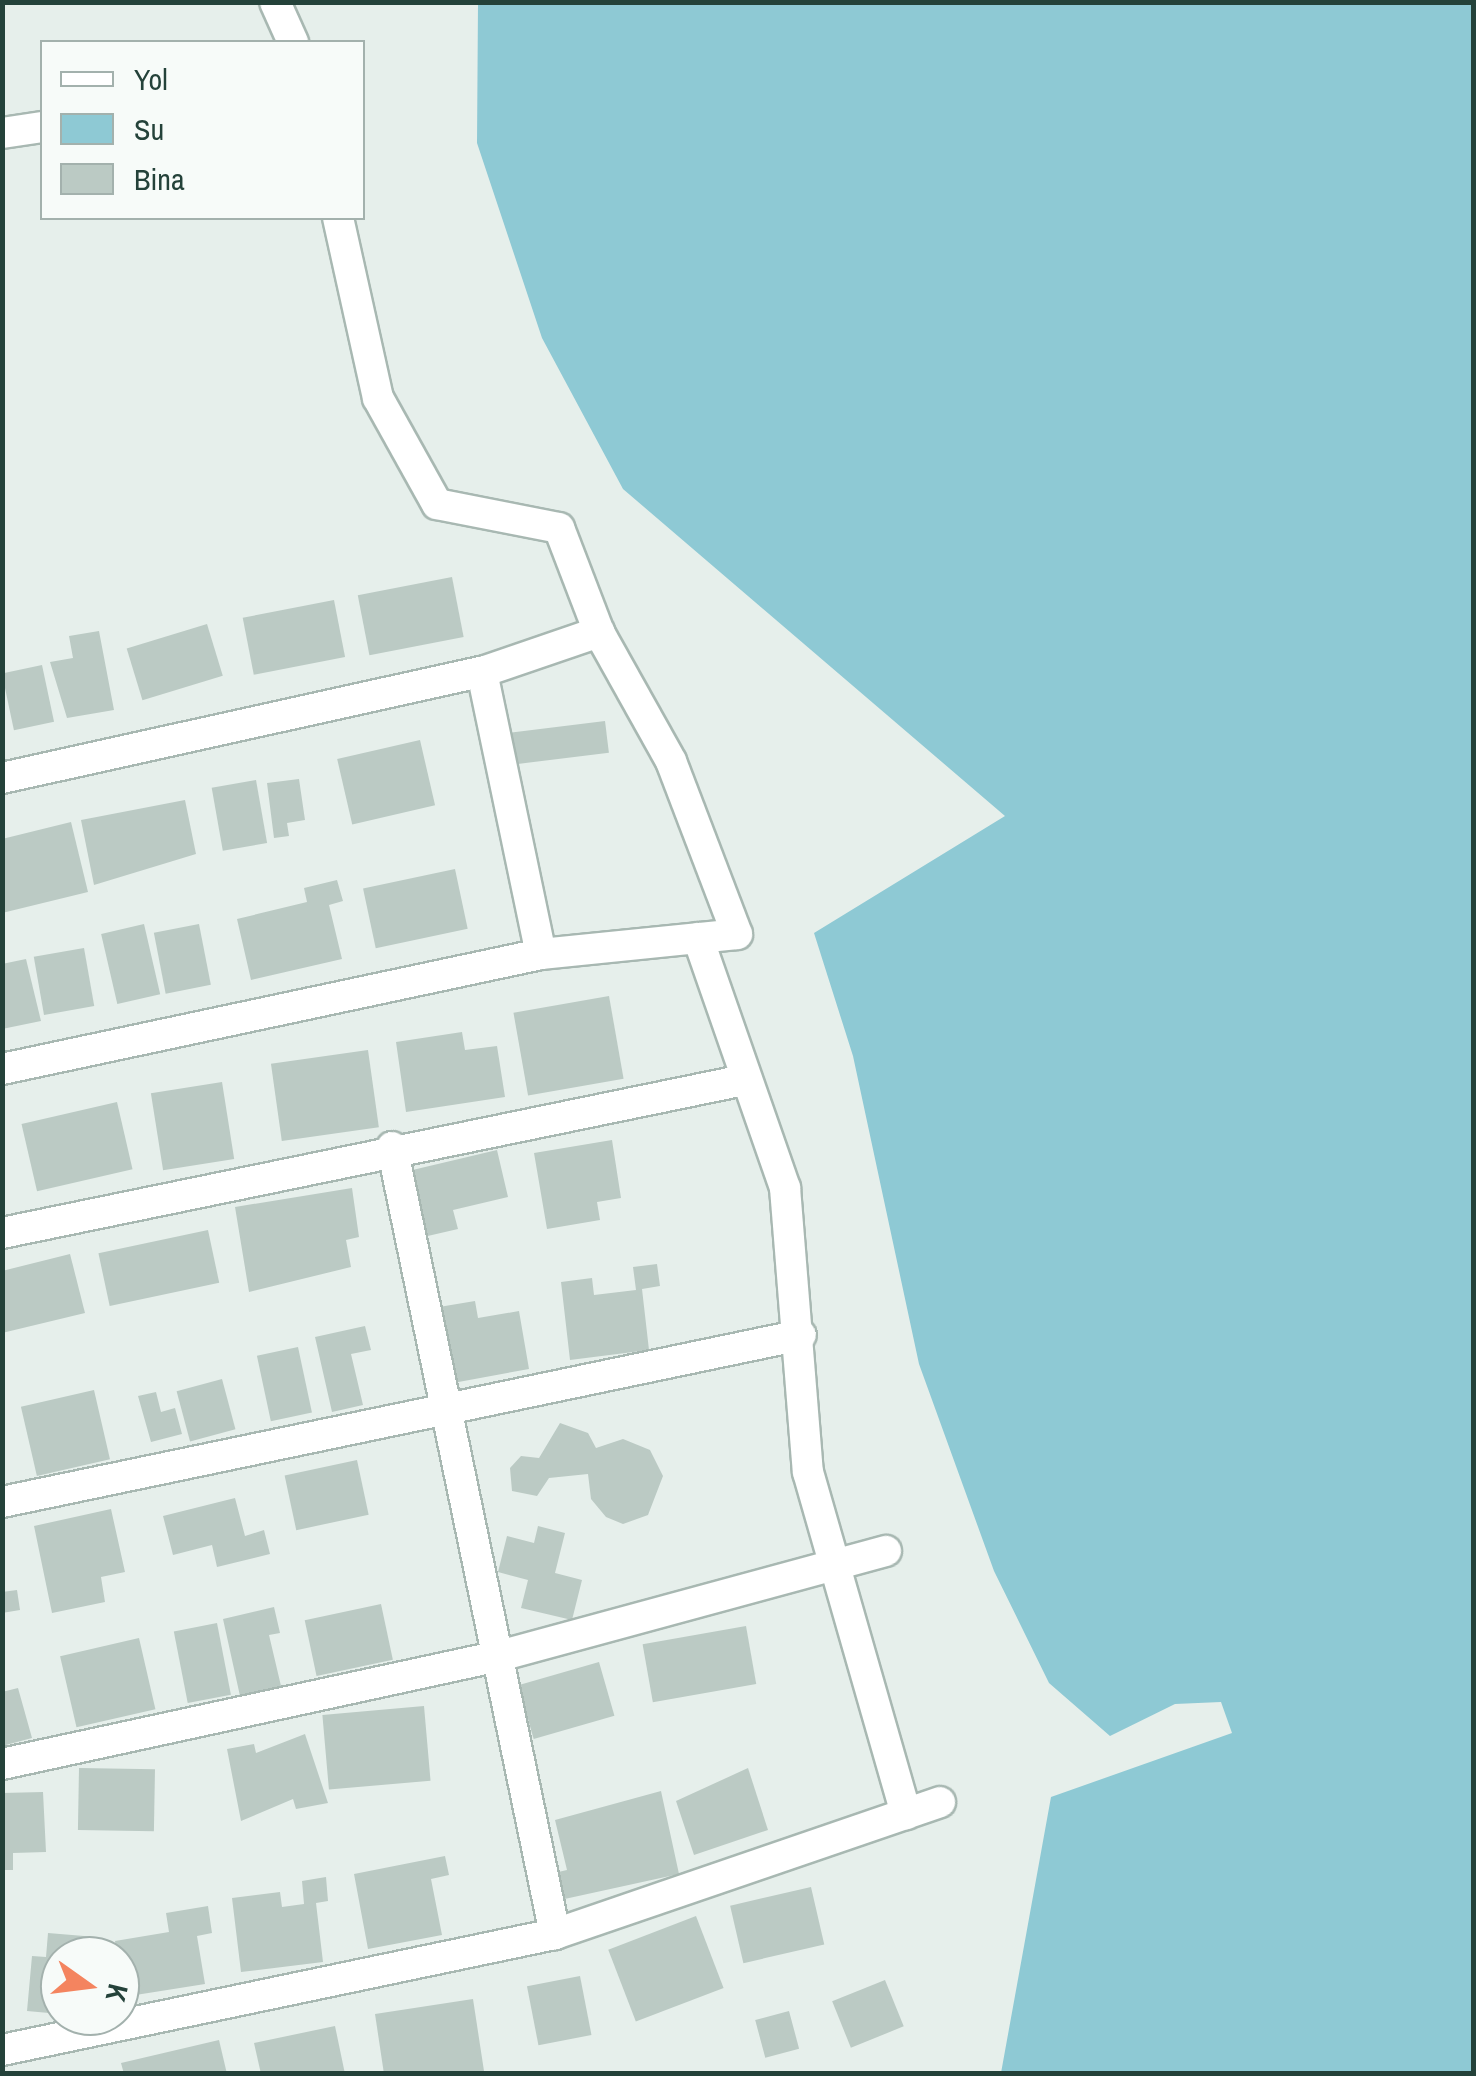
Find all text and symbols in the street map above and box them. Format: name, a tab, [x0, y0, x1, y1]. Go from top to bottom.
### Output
legend	[40, 40, 365, 220]
text: Yol	[134, 59, 168, 99]
text: Su	[134, 109, 164, 149]
text: Bina	[134, 159, 185, 199]
north arrow	[40, 1936, 140, 2036]
text: K	[97, 1980, 138, 2005]

